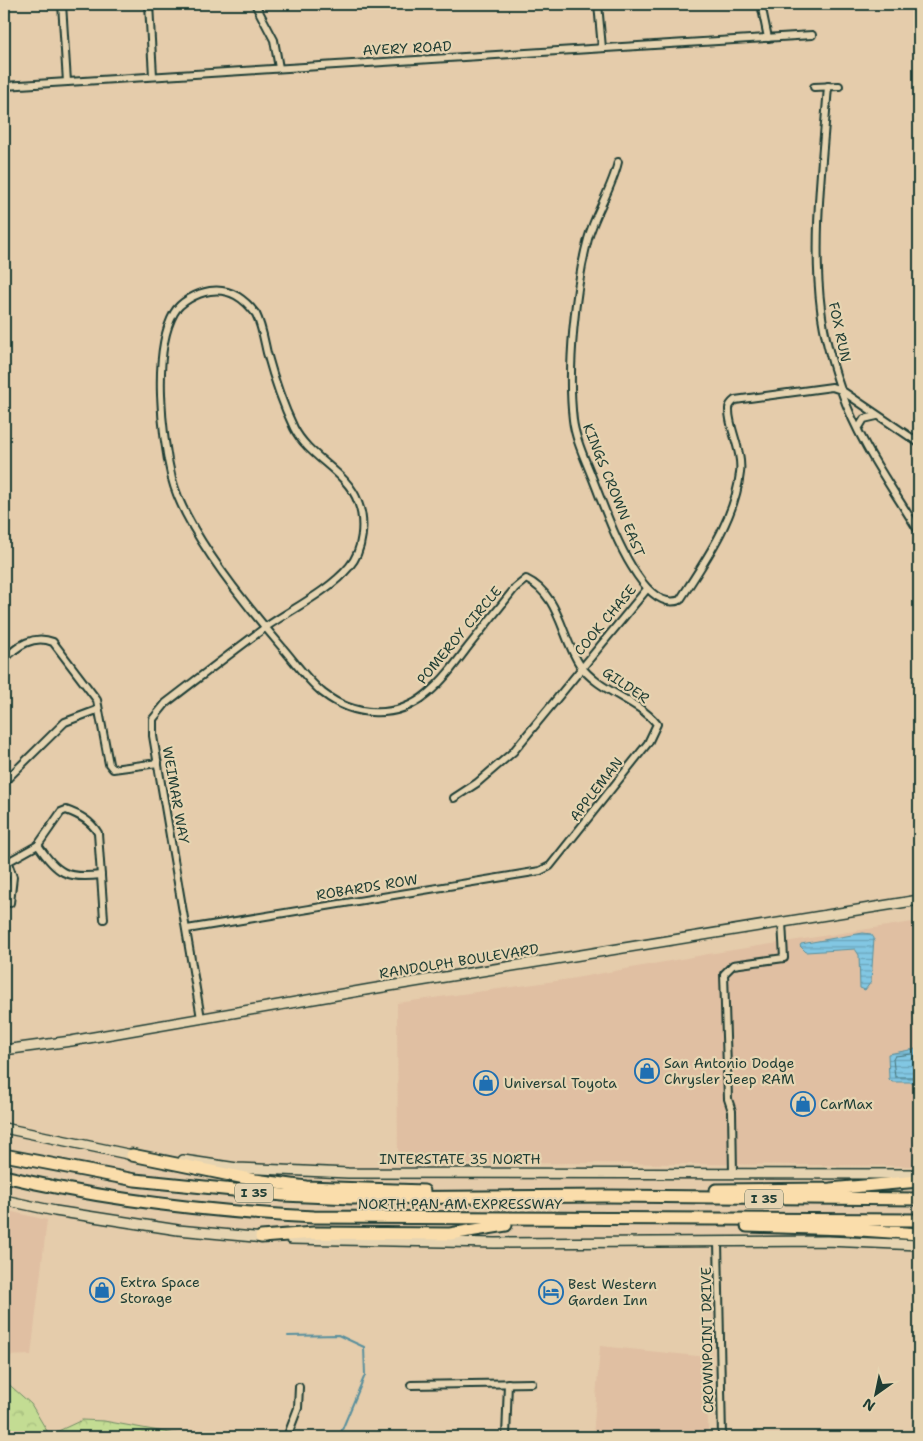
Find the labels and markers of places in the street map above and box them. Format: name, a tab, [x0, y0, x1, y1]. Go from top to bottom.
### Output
place label: San Antonio Dodge Chrysler Jeep RAM	[664, 1054, 795, 1088]
shop icon: San Antonio Dodge Chrysler Jeep RAM	[634, 1058, 660, 1084]
shop icon: Universal Toyota	[473, 1070, 499, 1096]
place label: Universal Toyota	[504, 1074, 617, 1092]
shop icon: CarMax	[790, 1091, 816, 1117]
place label: CarMax	[820, 1095, 873, 1113]
place label: Extra Space Storage	[120, 1273, 200, 1307]
place label: Best Western Garden Inn	[568, 1275, 657, 1309]
shop icon: Extra Space Storage	[89, 1277, 115, 1303]
hotel icon: Best Western Garden Inn	[538, 1279, 564, 1305]

